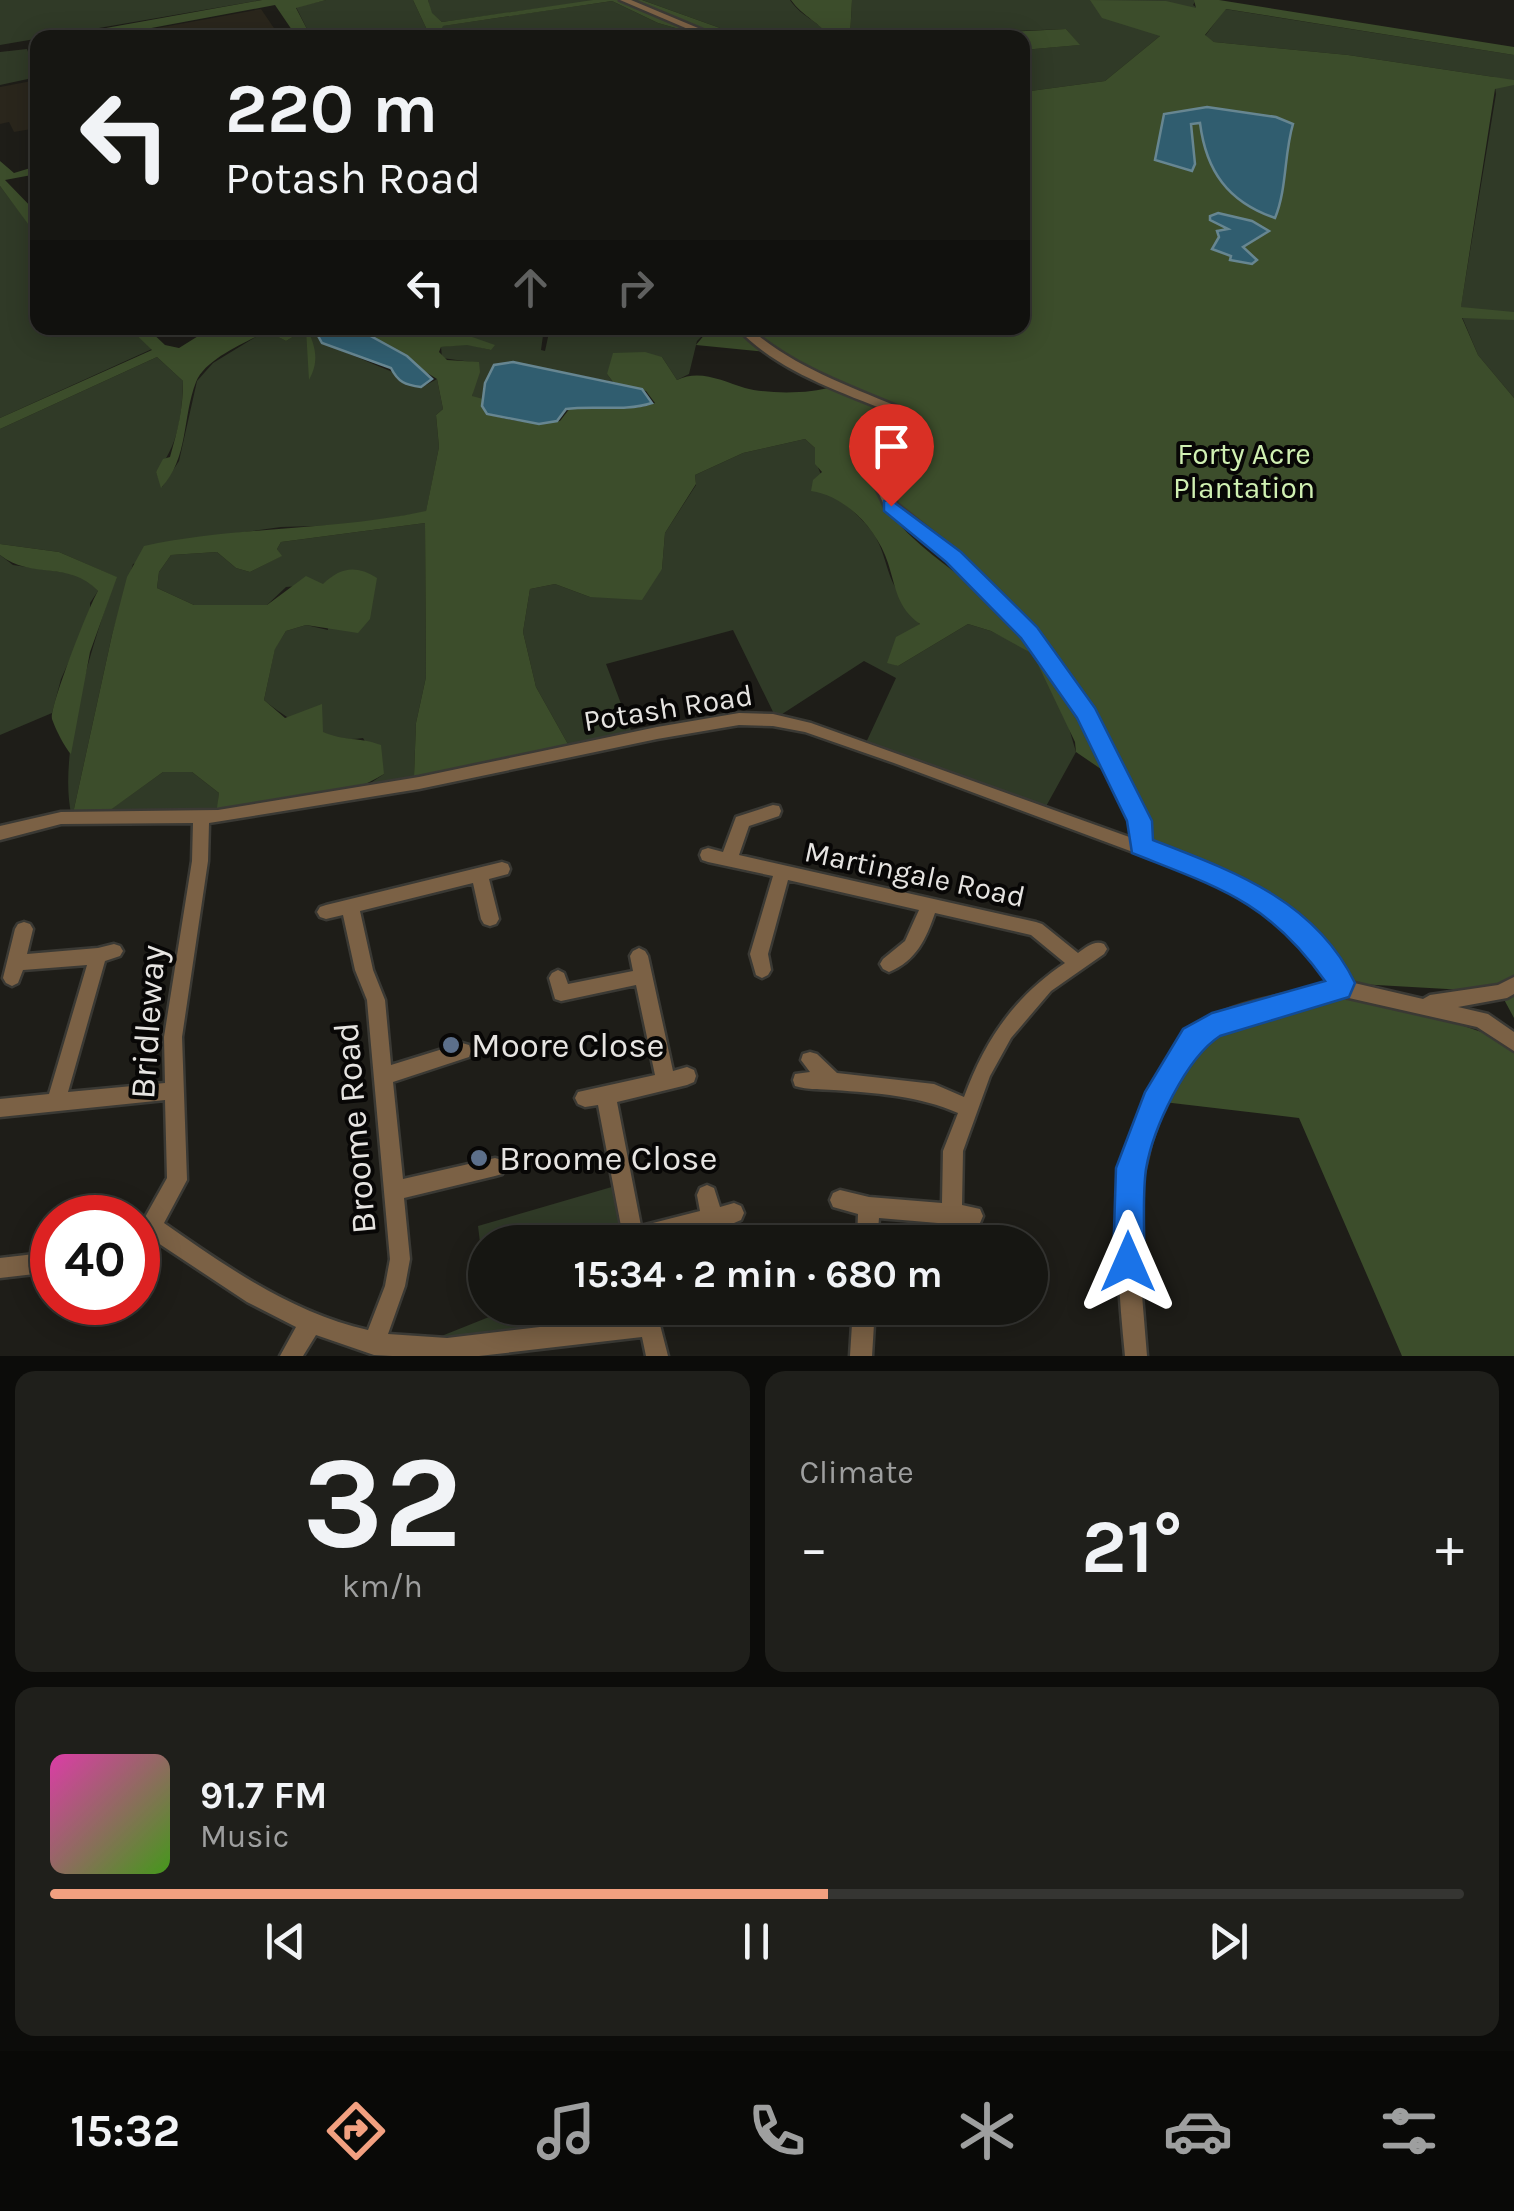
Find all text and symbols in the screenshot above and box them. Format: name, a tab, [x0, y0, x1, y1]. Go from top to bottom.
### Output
text: 220 m	[225, 68, 438, 150]
icon: left	[60, 70, 190, 200]
text: Potash Road	[225, 152, 481, 204]
icon: left	[398, 260, 453, 315]
icon: ahead	[503, 260, 558, 315]
icon: right	[608, 260, 663, 315]
pin	[849, 404, 934, 507]
icon: arrive	[864, 419, 919, 474]
park label: Forty Acre Plantation	[1173, 436, 1315, 506]
street label: Potash Road	[581, 677, 755, 739]
street label: Martingale Road	[801, 833, 1029, 915]
street label: Bridleway	[122, 944, 174, 1100]
street label: Broome Road	[325, 1020, 385, 1236]
place label: Moore Close	[471, 1025, 665, 1066]
marker: Moore Close	[440, 1034, 462, 1056]
place label: Broome Close	[499, 1138, 717, 1179]
marker: Broome Close	[468, 1147, 490, 1169]
speed limit sign: 40	[30, 1195, 160, 1325]
position arrow	[1076, 1210, 1180, 1314]
text: 15:34 · 2 min · 680 m	[573, 1252, 943, 1297]
text: 32	[302, 1427, 462, 1579]
text: Climate	[800, 1454, 914, 1491]
text: 21°	[1081, 1503, 1182, 1591]
text: −	[800, 1516, 828, 1580]
text: +	[1435, 1516, 1464, 1580]
text: km/h	[342, 1568, 423, 1605]
text: 91.7 FM	[200, 1773, 327, 1818]
text: Music	[200, 1818, 289, 1855]
icon: previous	[258, 1914, 313, 1969]
icon: pause	[729, 1914, 784, 1969]
icon: next	[1201, 1914, 1256, 1969]
icon: directions	[321, 2096, 391, 2166]
icon: music	[531, 2096, 601, 2166]
icon: phone	[742, 2096, 812, 2166]
icon: climate	[952, 2096, 1022, 2166]
icon: car	[1163, 2096, 1233, 2166]
icon: filters	[1374, 2096, 1444, 2166]
text: 15:32	[70, 2105, 180, 2157]

